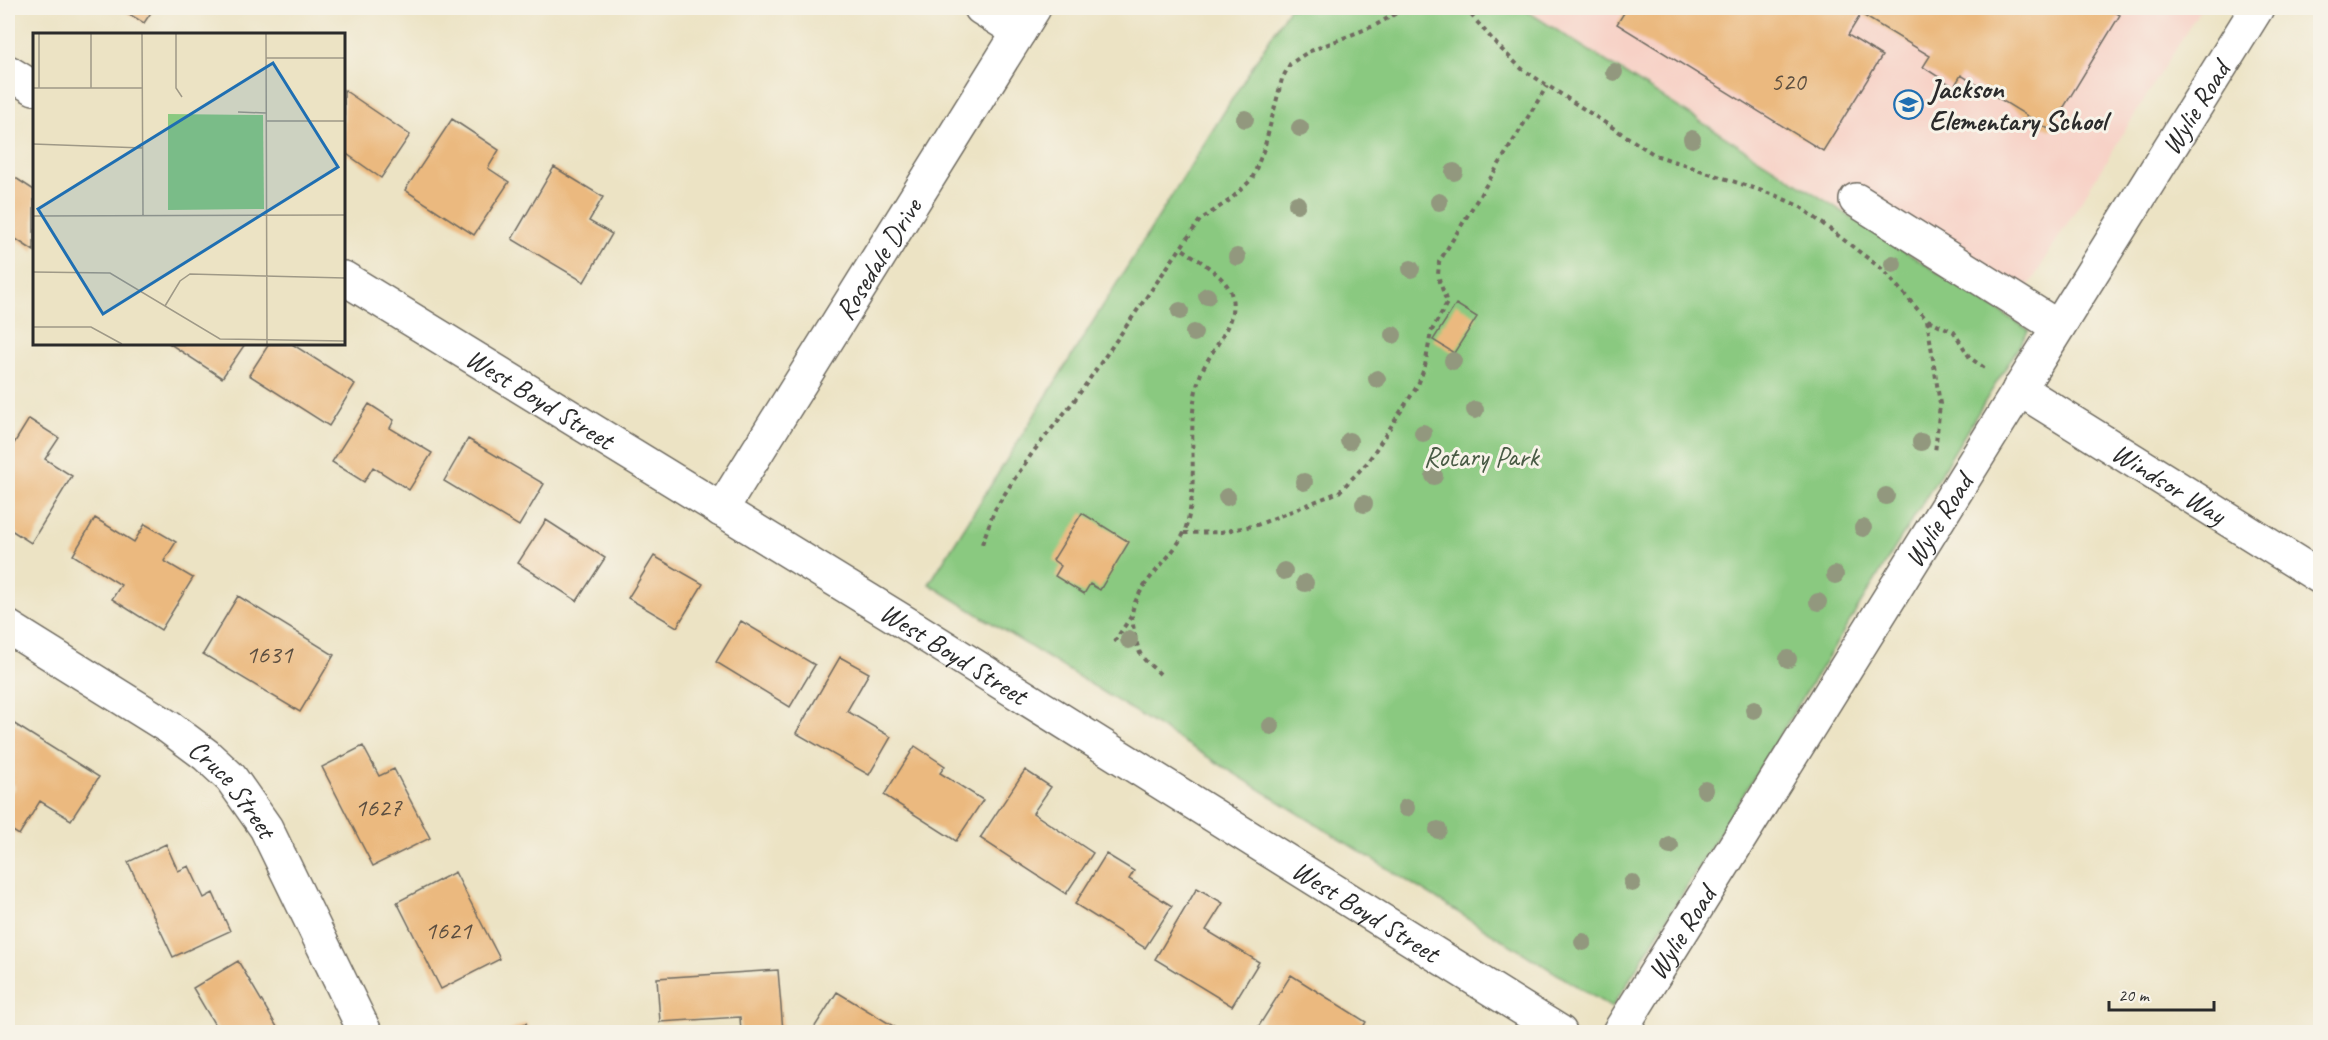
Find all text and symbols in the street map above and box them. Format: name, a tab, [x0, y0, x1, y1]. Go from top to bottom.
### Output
inset map	[33, 33, 345, 345]
street label: Wylie Road	[2153, 52, 2240, 161]
house number: 520	[1770, 65, 1808, 98]
place label: Jackson Elementary School	[1927, 71, 2112, 138]
school or university icon: Jackson Elementary School	[1892, 88, 1924, 120]
street label: Rosedale Drive	[827, 190, 930, 326]
street label: West Boyd Street	[460, 340, 622, 459]
street label: Windsor Way	[2106, 435, 2234, 533]
park label: Rotary Park	[1423, 439, 1540, 474]
street label: Wylie Road	[1896, 464, 1983, 574]
street label: West Boyd Street	[874, 595, 1036, 714]
house number: 1631	[246, 638, 294, 671]
street label: Cruce Street	[182, 731, 286, 846]
house number: 1627	[355, 791, 403, 824]
street label: West Boyd Street	[1286, 852, 1448, 972]
street label: Wylie Road	[1639, 876, 1726, 986]
house number: 1621	[425, 914, 473, 947]
scale bar	[2109, 974, 2214, 1012]
text: 20 m	[2118, 984, 2151, 1006]

